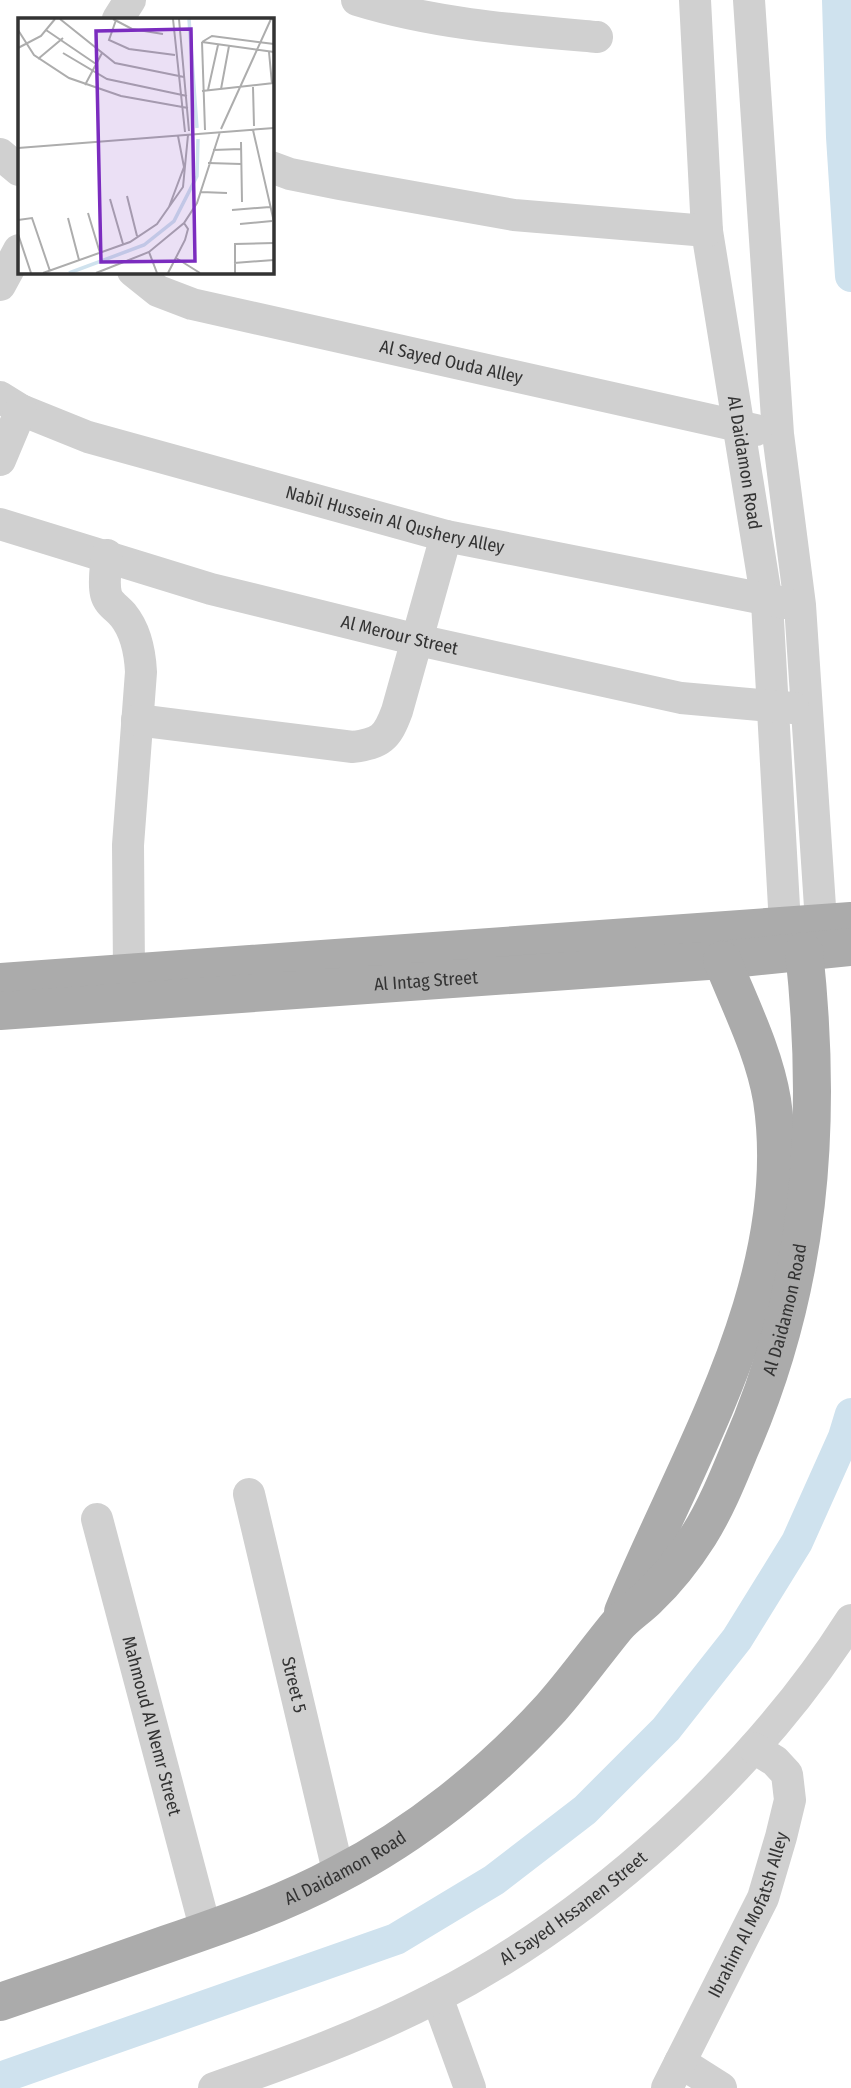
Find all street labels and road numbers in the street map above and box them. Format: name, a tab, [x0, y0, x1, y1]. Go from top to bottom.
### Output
street label: Al Sayed Ouda Alley	[378, 335, 525, 389]
street label: Al Daidamon Road	[723, 394, 766, 531]
street label: Nabil Hussein Al Qushery Alley	[283, 481, 506, 558]
street label: Al Merour Street	[339, 610, 460, 660]
street label: Al Intag Street	[373, 966, 479, 996]
street label: Al Daidamon Road	[758, 1242, 811, 1378]
street label: Mahmoud Al Nemr Street	[117, 1634, 186, 1818]
street label: Street 5	[277, 1655, 311, 1715]
street label: Al Daidamon Road	[281, 1826, 410, 1910]
street label: Ibrahim Al Mofatsh Alley	[703, 1830, 793, 2001]
street label: Al Sayed Hssanen Street	[495, 1847, 652, 1970]

